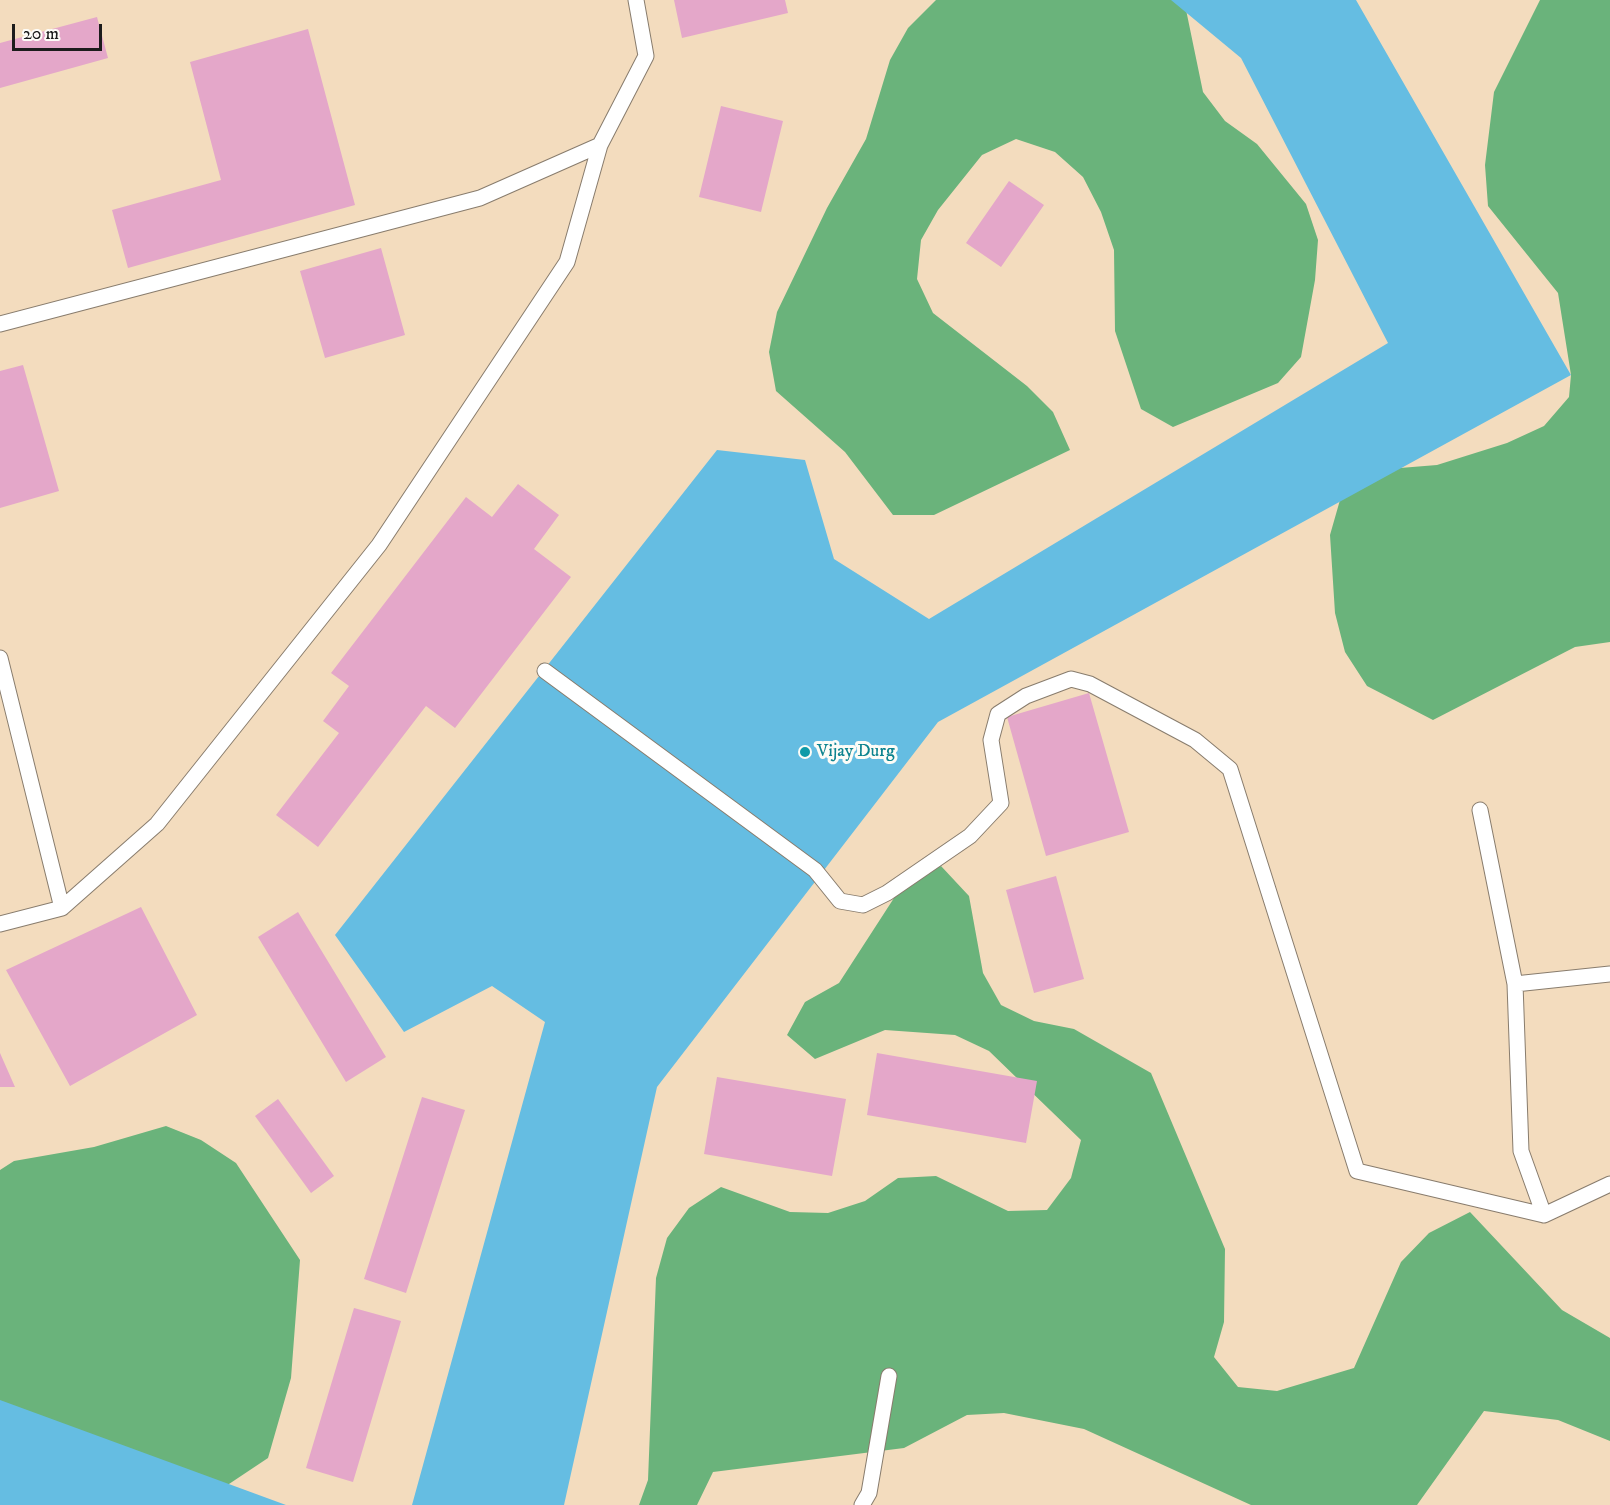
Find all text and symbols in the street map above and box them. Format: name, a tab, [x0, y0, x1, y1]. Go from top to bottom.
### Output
scale bar	[15, 12, 105, 50]
text: 20 m	[23, 23, 59, 45]
place label: Vijay Durg	[817, 741, 895, 763]
marker: Vijay Durg	[798, 745, 812, 759]

